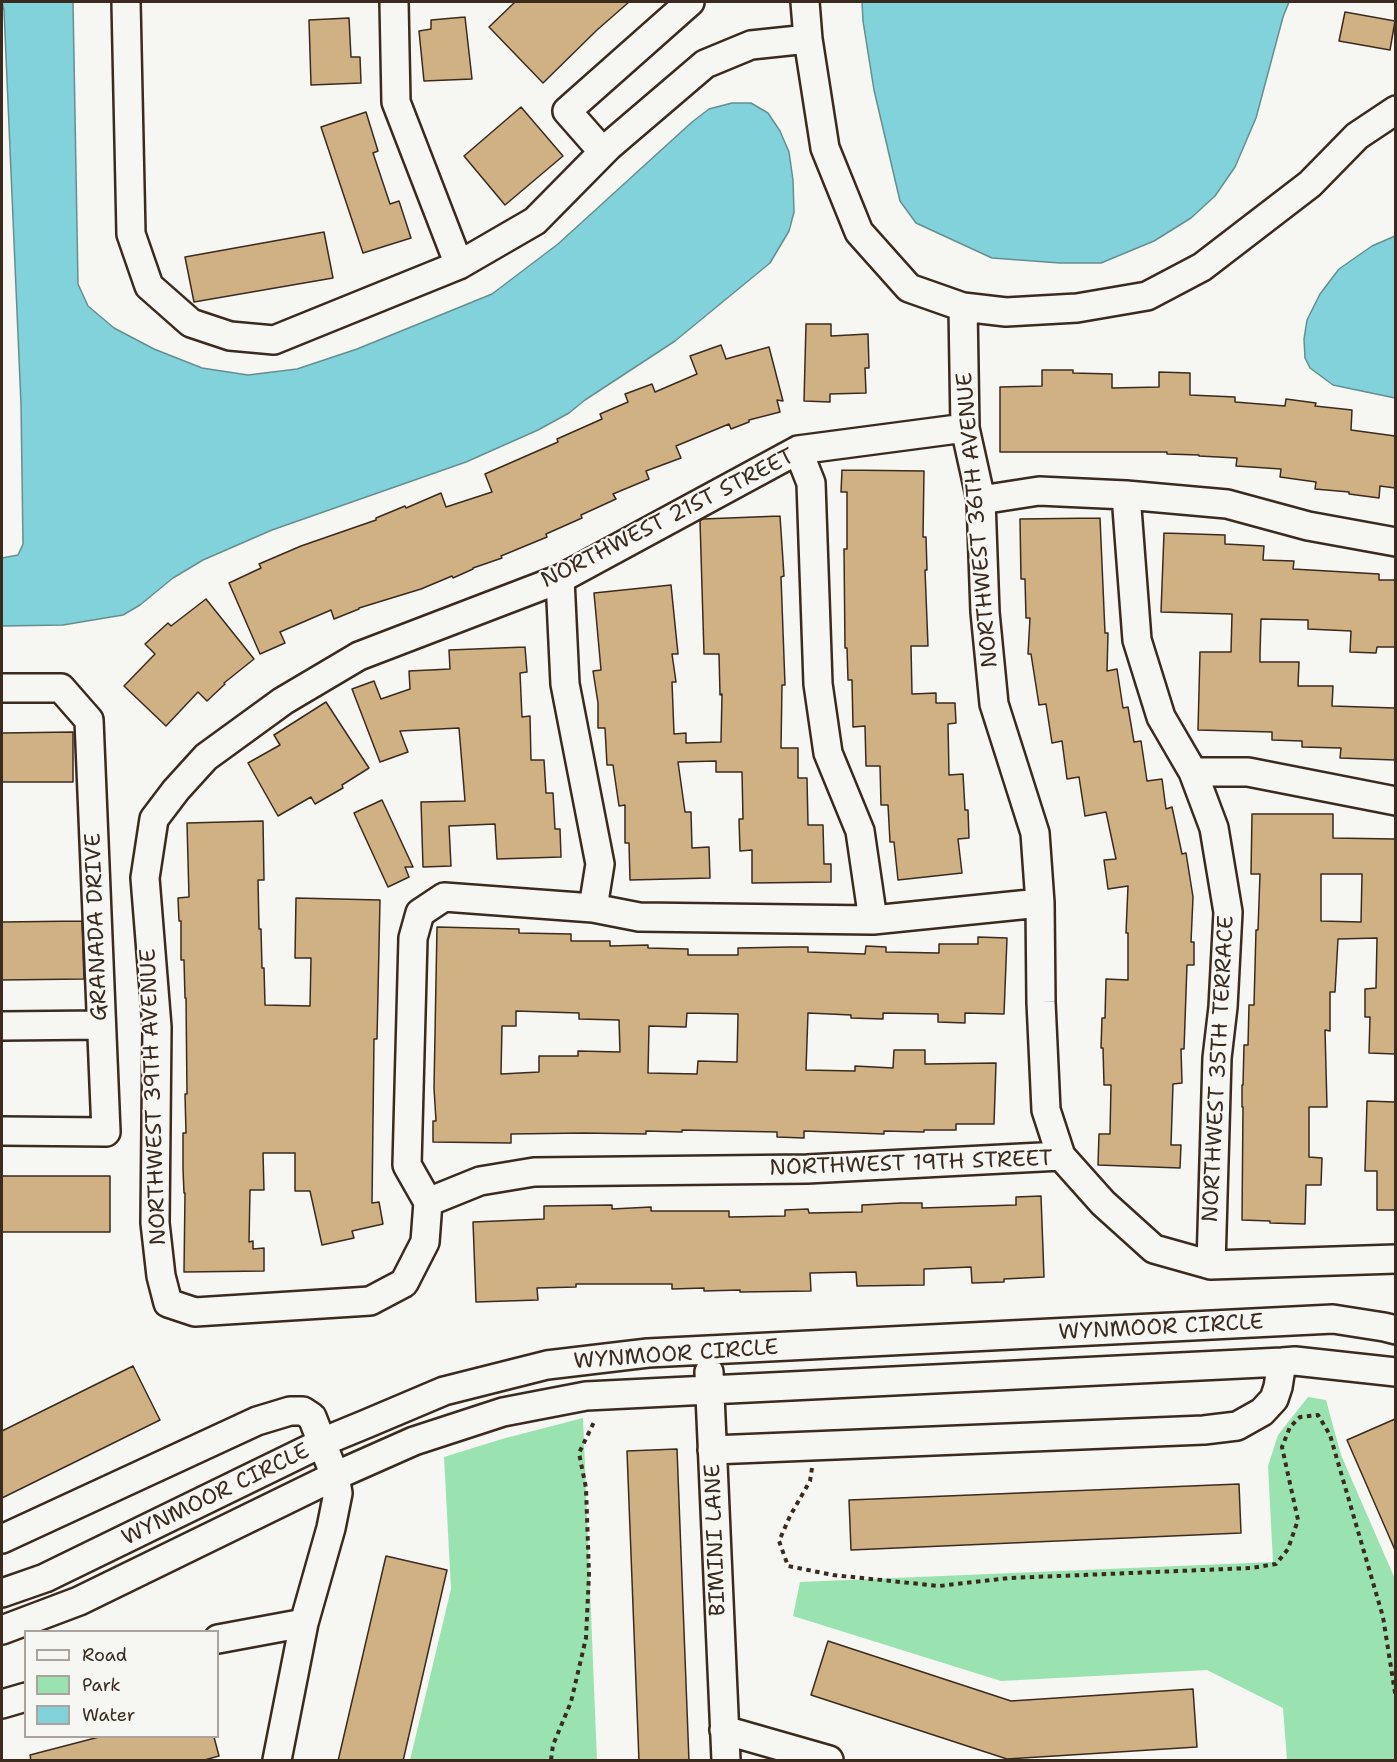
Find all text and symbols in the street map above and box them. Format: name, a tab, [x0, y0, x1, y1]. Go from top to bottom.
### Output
street label: NORTHWEST 36TH AVENUE	[952, 371, 1004, 669]
street label: NORTHWEST 21ST STREET	[537, 444, 799, 594]
street label: GRANADA DRIVE	[81, 832, 113, 1022]
street label: NORTHWEST 35TH TERRACE	[1198, 915, 1240, 1223]
street label: NORTHWEST 39TH AVENUE	[136, 948, 172, 1246]
street label: NORTHWEST 19TH STREET	[769, 1146, 1053, 1182]
street label: WYNMOOR CIRCLE	[1058, 1309, 1264, 1347]
street label: WYNMOOR CIRCLE	[573, 1335, 779, 1375]
street label: WYNMOOR CIRCLE	[118, 1438, 314, 1552]
street label: BIMINI LANE	[700, 1463, 732, 1617]
legend	[24, 1630, 219, 1738]
text: Road	[82, 1643, 127, 1667]
text: Park	[82, 1673, 121, 1697]
text: Water	[82, 1703, 135, 1727]

